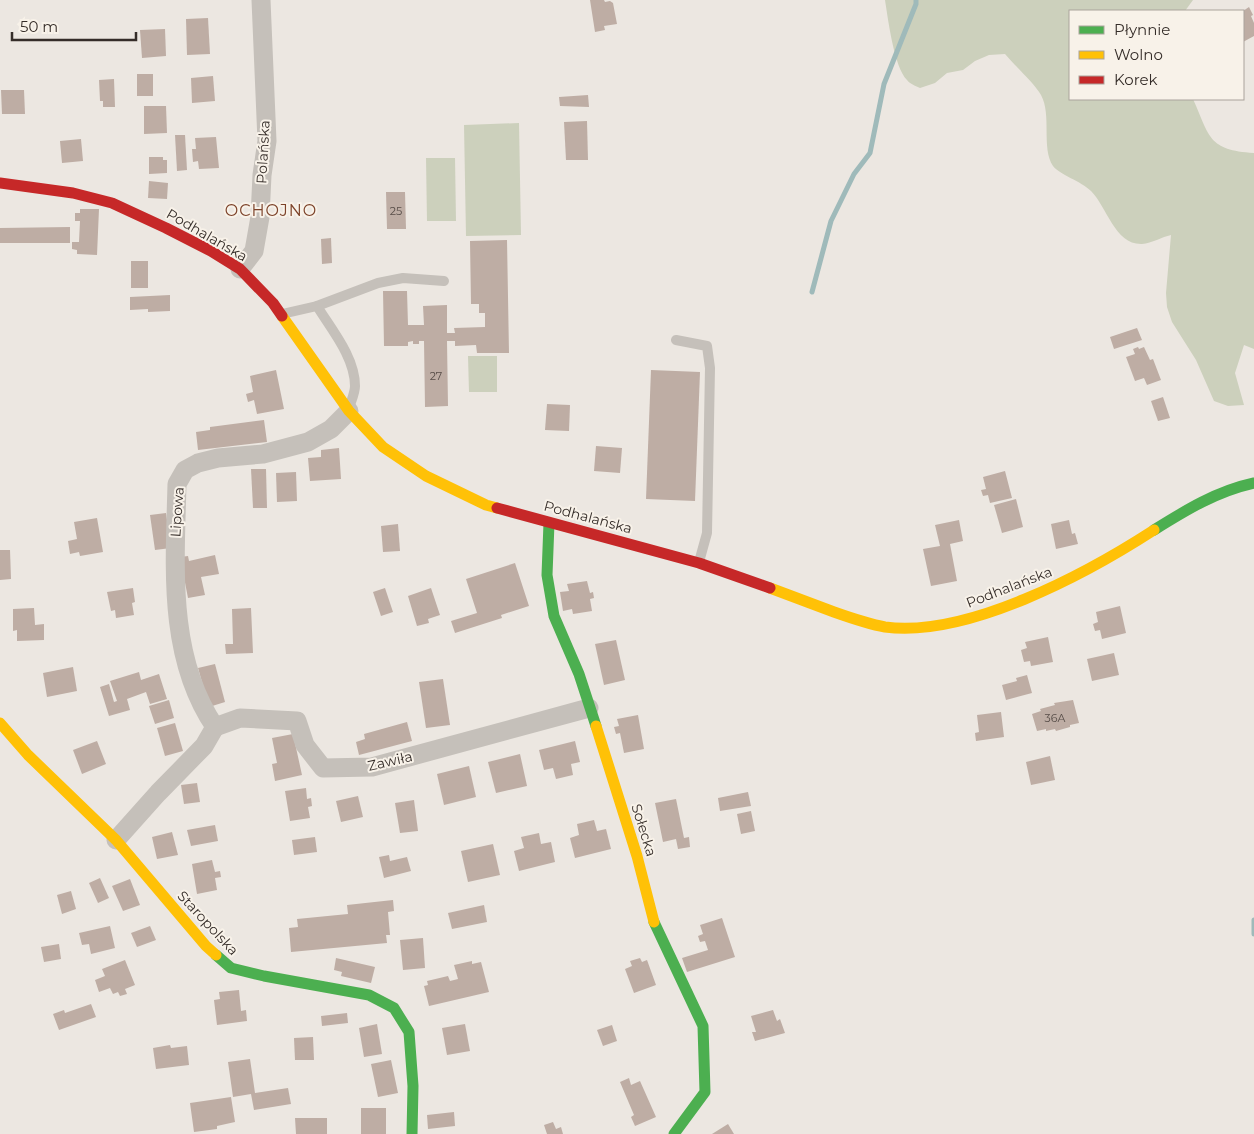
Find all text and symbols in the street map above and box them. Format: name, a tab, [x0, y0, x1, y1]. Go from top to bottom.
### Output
scale bar	[12, 10, 136, 42]
legend	[1069, 10, 1244, 100]
text: 50 m	[20, 17, 58, 36]
text: Płynnie	[1114, 20, 1170, 39]
text: Wolno	[1114, 45, 1163, 64]
text: Korek	[1114, 70, 1158, 89]
street label: Polańska	[252, 120, 274, 184]
district label: OCHOJNO	[225, 201, 317, 220]
house number: 25	[390, 204, 402, 218]
street label: Podhalańska	[163, 205, 251, 265]
house number: 27	[430, 369, 442, 383]
street label: Lipowa	[166, 486, 188, 538]
street label: Podhalańska	[542, 497, 634, 537]
street label: Podhalańska	[963, 562, 1055, 612]
house number: 36A	[1045, 711, 1066, 725]
street label: Zawiła	[366, 747, 414, 775]
street label: Sołecka	[627, 802, 661, 858]
street label: Staropolska	[174, 887, 242, 959]

